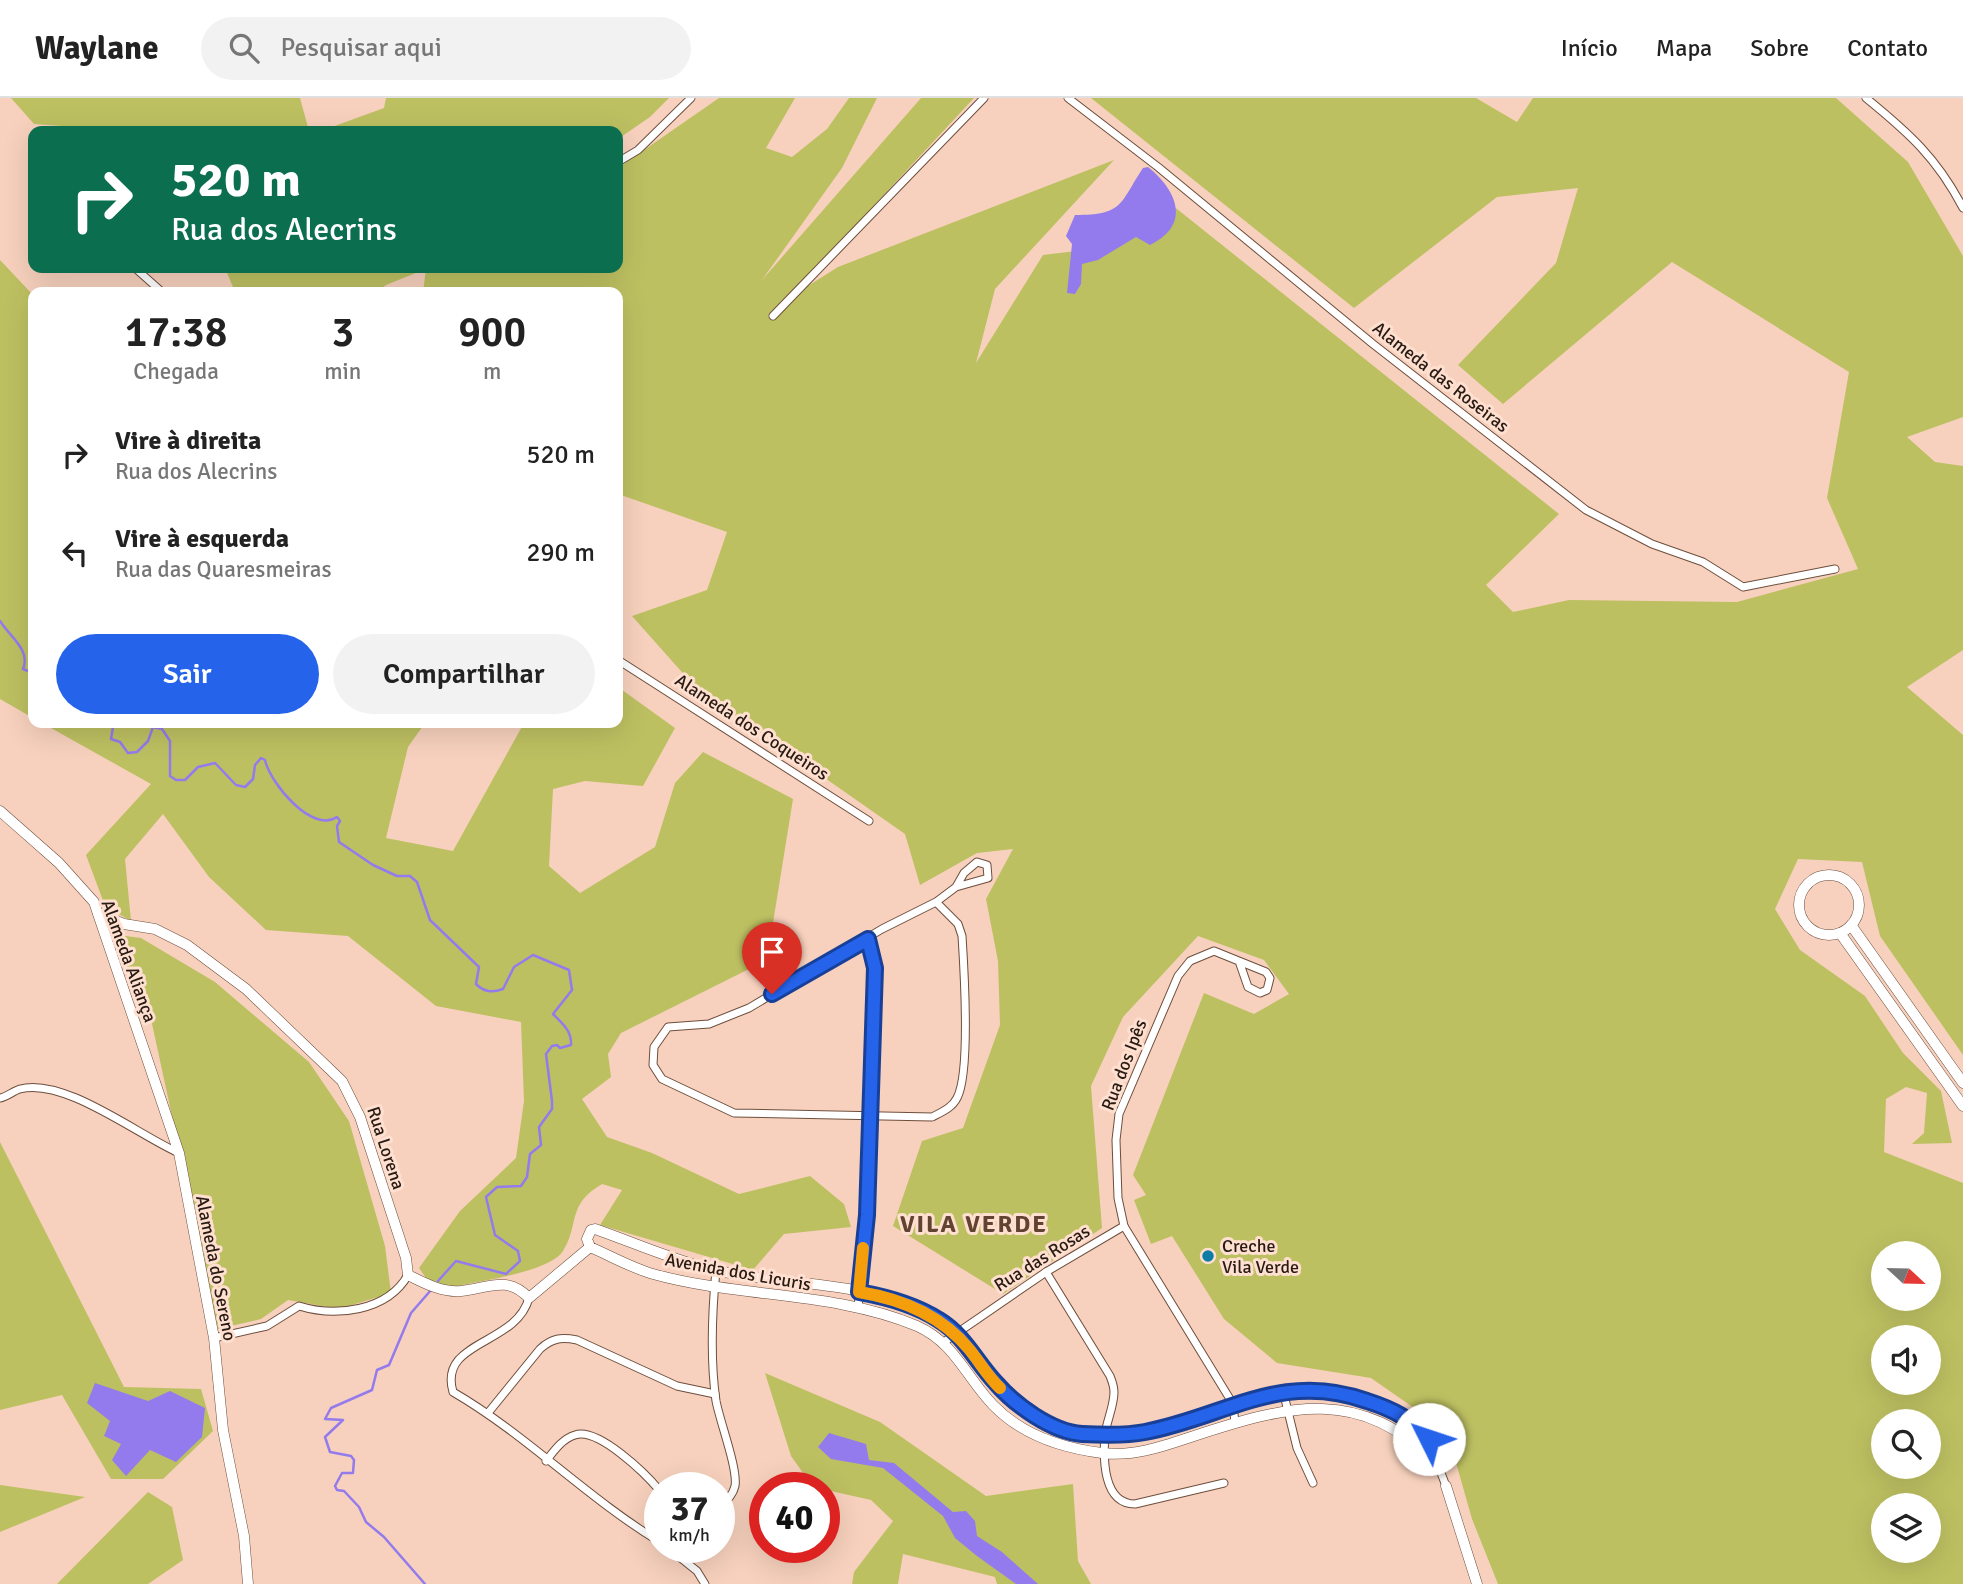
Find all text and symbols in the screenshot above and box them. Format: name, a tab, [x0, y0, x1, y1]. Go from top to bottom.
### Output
search box	[201, 17, 691, 80]
text: Waylane	[35, 28, 159, 69]
icon: search	[225, 29, 263, 67]
text: Pesquisar aqui	[281, 32, 442, 64]
text: Início	[1561, 33, 1618, 63]
text: Mapa	[1656, 33, 1712, 63]
text: Sobre	[1750, 33, 1809, 63]
text: Contato	[1847, 33, 1928, 63]
text: 520 m	[171, 150, 301, 210]
icon: right	[56, 154, 147, 245]
text: Rua dos Alecrins	[171, 210, 397, 249]
text: 17:38	[125, 307, 227, 358]
text: 3	[331, 307, 354, 358]
text: 900	[458, 307, 526, 358]
street label: Alameda das Roseiras	[1368, 317, 1514, 437]
text: Chegada	[133, 357, 219, 386]
text: min	[324, 357, 361, 386]
text: m	[483, 357, 501, 386]
text: Vire à direita	[115, 425, 261, 457]
icon: right	[56, 436, 94, 474]
text: 520 m	[526, 439, 595, 471]
text: Rua dos Alecrins	[115, 457, 277, 486]
text: Vire à esquerda	[115, 523, 289, 555]
icon: left	[56, 534, 94, 572]
text: 290 m	[526, 537, 595, 569]
text: Rua das Quaresmeiras	[115, 555, 332, 584]
button: Sair	[56, 634, 319, 714]
button: Compartilhar	[333, 634, 595, 714]
street label: Alameda dos Coqueiros	[671, 669, 833, 785]
street label: Alameda Aliança	[97, 897, 161, 1025]
pin	[742, 922, 802, 994]
icon: arrive	[753, 933, 791, 971]
street label: Rua dos Ipês	[1097, 1016, 1151, 1114]
street label: Rua Lorena	[362, 1104, 410, 1192]
street label: Alameda do Sereno	[191, 1193, 241, 1343]
district label: VILA VERDE	[900, 1209, 1048, 1239]
street label: Rua das Rosas	[990, 1220, 1094, 1296]
place label: Creche Vila Verde	[1222, 1235, 1299, 1278]
north arrow	[1871, 1241, 1941, 1311]
map controls	[1871, 1241, 1941, 1563]
street label: Avenida dos Licuris	[663, 1248, 813, 1296]
marker: Creche Vila Verde	[1200, 1248, 1216, 1264]
button: sound	[1871, 1325, 1941, 1395]
position arrow	[1392, 1402, 1466, 1476]
button: search	[1871, 1409, 1941, 1479]
speed limit sign: 40	[749, 1472, 840, 1563]
text: 37	[671, 1487, 708, 1530]
button: layers	[1871, 1493, 1941, 1563]
text: km/h	[669, 1524, 710, 1546]

